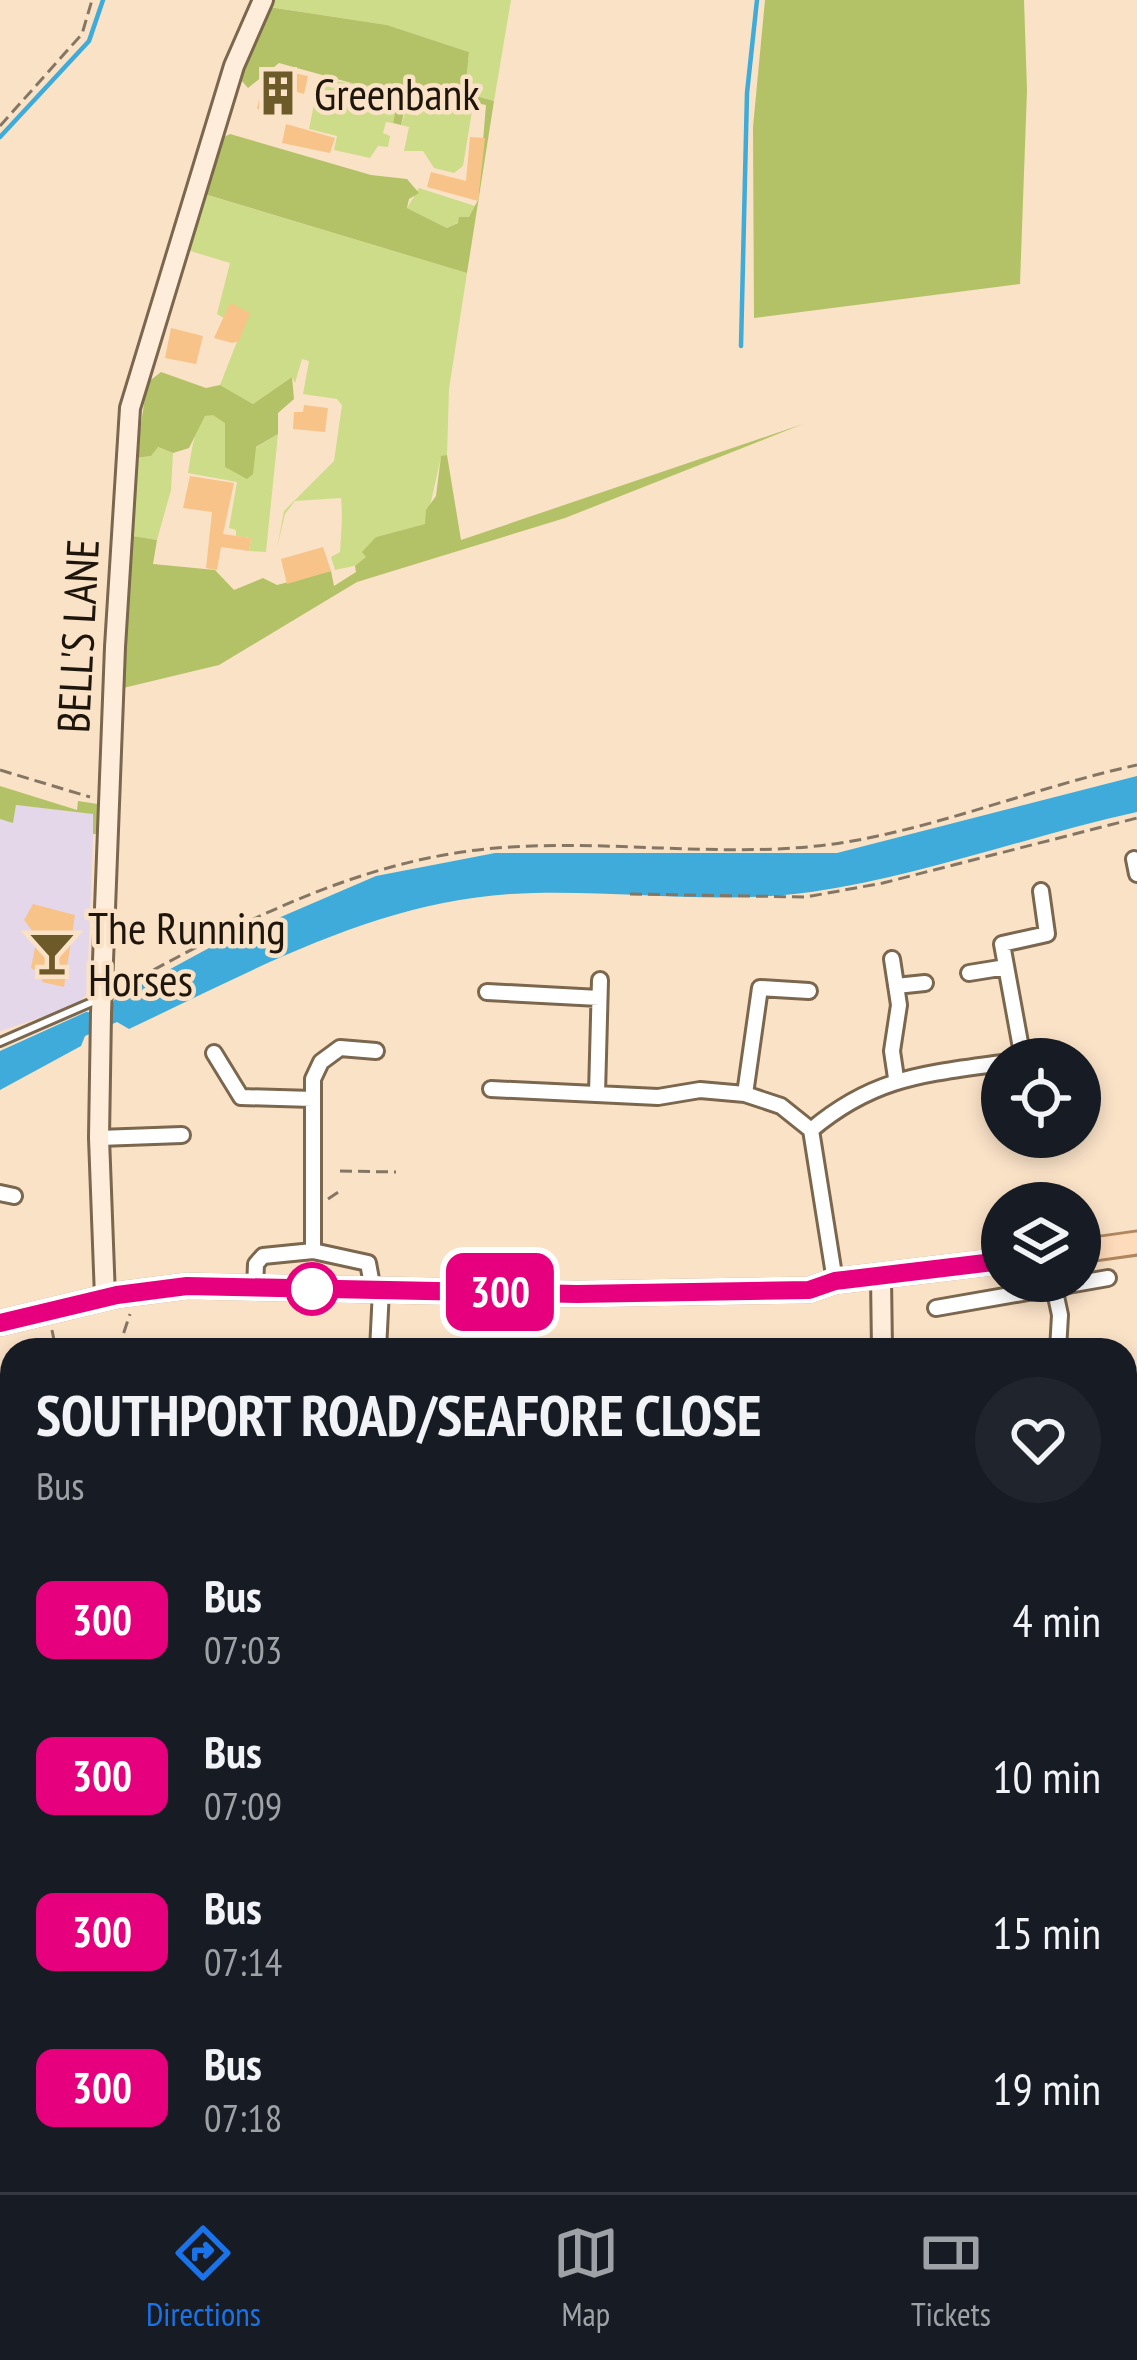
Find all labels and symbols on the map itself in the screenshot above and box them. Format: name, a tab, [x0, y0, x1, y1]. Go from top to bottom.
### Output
place label: Greenbank	[314, 64, 480, 122]
building icon: Greenbank	[253, 68, 303, 118]
street label: BELL'S LANE	[43, 538, 111, 734]
place label: The Running Horses	[88, 898, 286, 1008]
bar icon: The Running Horses	[27, 928, 77, 978]
line badge: 300	[431, 1253, 569, 1331]
unlabelled marker	[287, 1264, 337, 1314]

